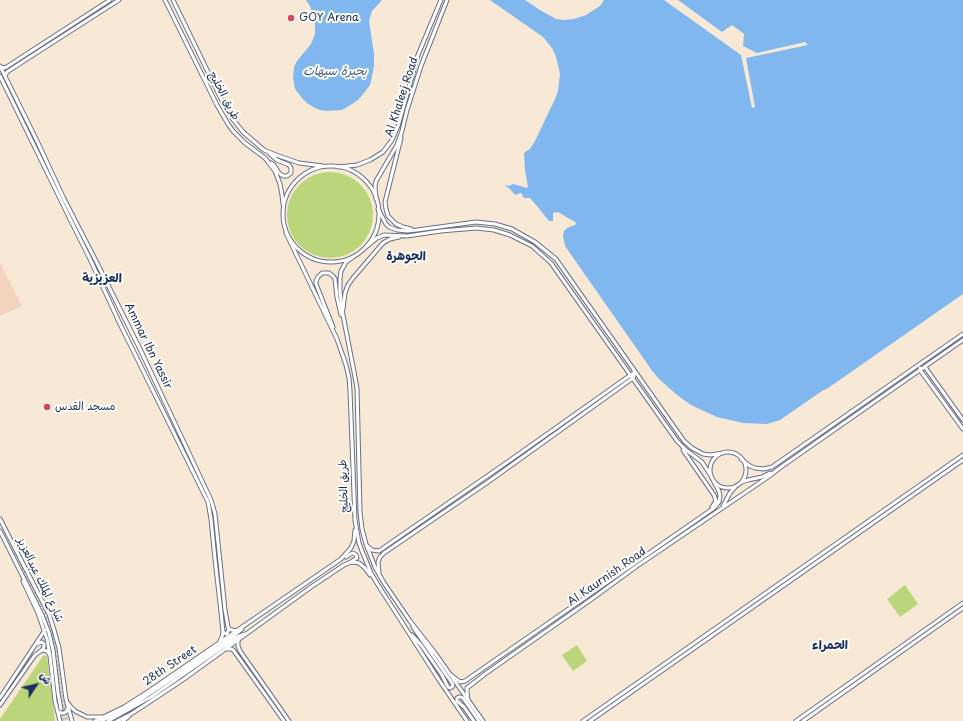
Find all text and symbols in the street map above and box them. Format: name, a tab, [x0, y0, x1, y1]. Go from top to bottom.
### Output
place label: GOY Arena	[299, 11, 359, 25]
marker: GOY Arena	[286, 13, 296, 23]
street label: Al Khaleej Road	[383, 55, 421, 139]
water label: بحيرة سيهات	[303, 65, 367, 79]
street label: طريق الخليج	[206, 69, 242, 123]
district label: الجوهرة	[386, 250, 426, 264]
district label: العزيزية	[82, 272, 122, 286]
street label: Ammar Ibn Yassir	[121, 301, 175, 391]
place label: مسجد القدس	[55, 400, 115, 414]
marker: مسجد القدس	[42, 402, 52, 412]
street label: طريق الخليج	[336, 459, 352, 513]
street label: شارع الملك عبدالعزيز	[14, 536, 66, 624]
street label: Al Kaurnish Road	[565, 545, 649, 609]
district label: الحمراء	[812, 639, 848, 653]
street label: 28th Street	[141, 643, 199, 689]
north arrow	[16, 665, 56, 705]
text: ش	[36, 668, 57, 688]

